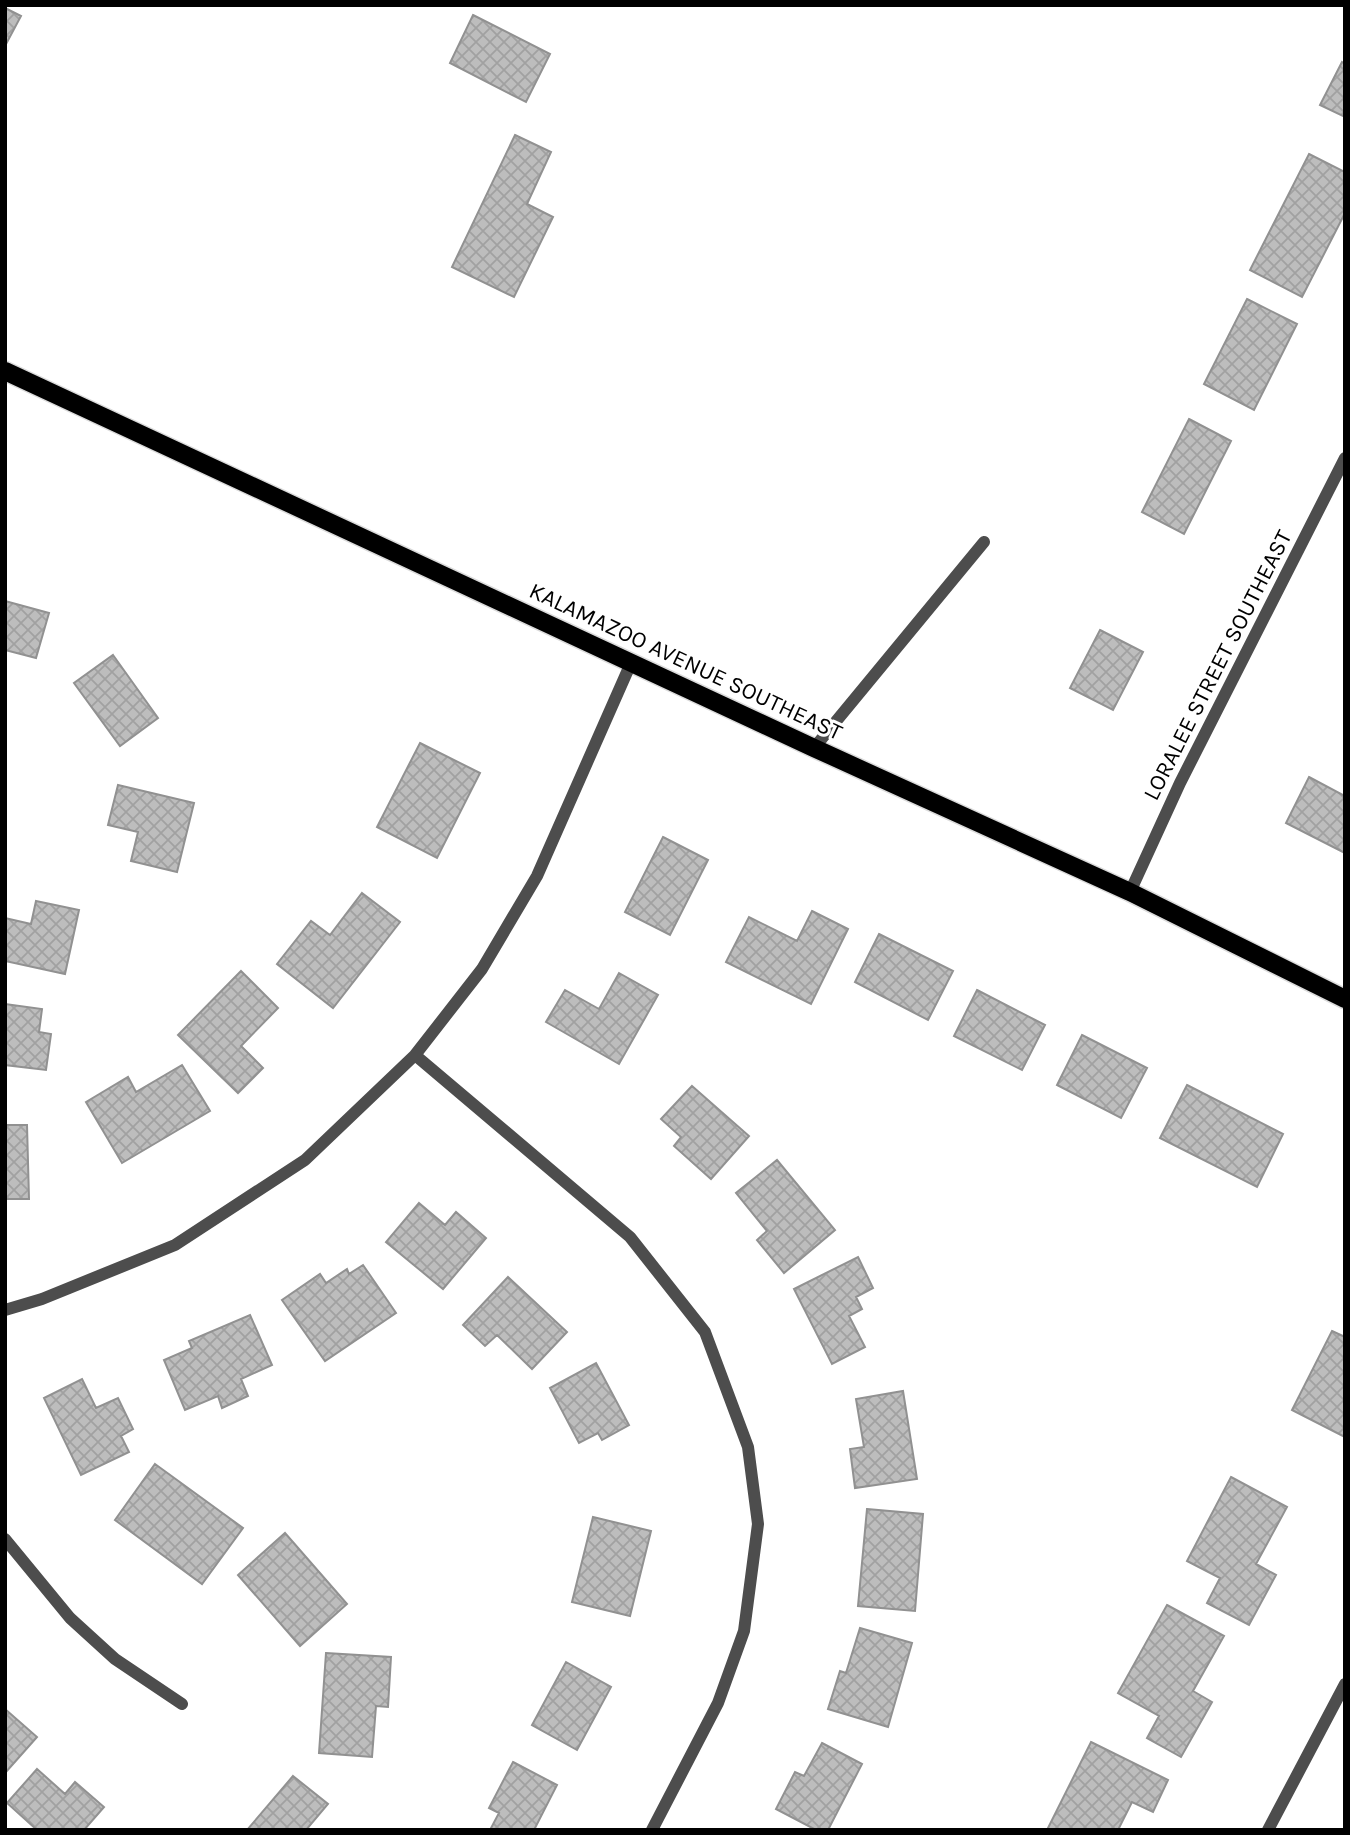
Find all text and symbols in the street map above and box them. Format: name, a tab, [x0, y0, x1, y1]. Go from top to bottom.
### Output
street label: LORALEE STREET SOUTHEAST	[1137, 525, 1298, 805]
street label: KALAMAZOO AVENUE SOUTHEAST	[525, 577, 847, 746]

